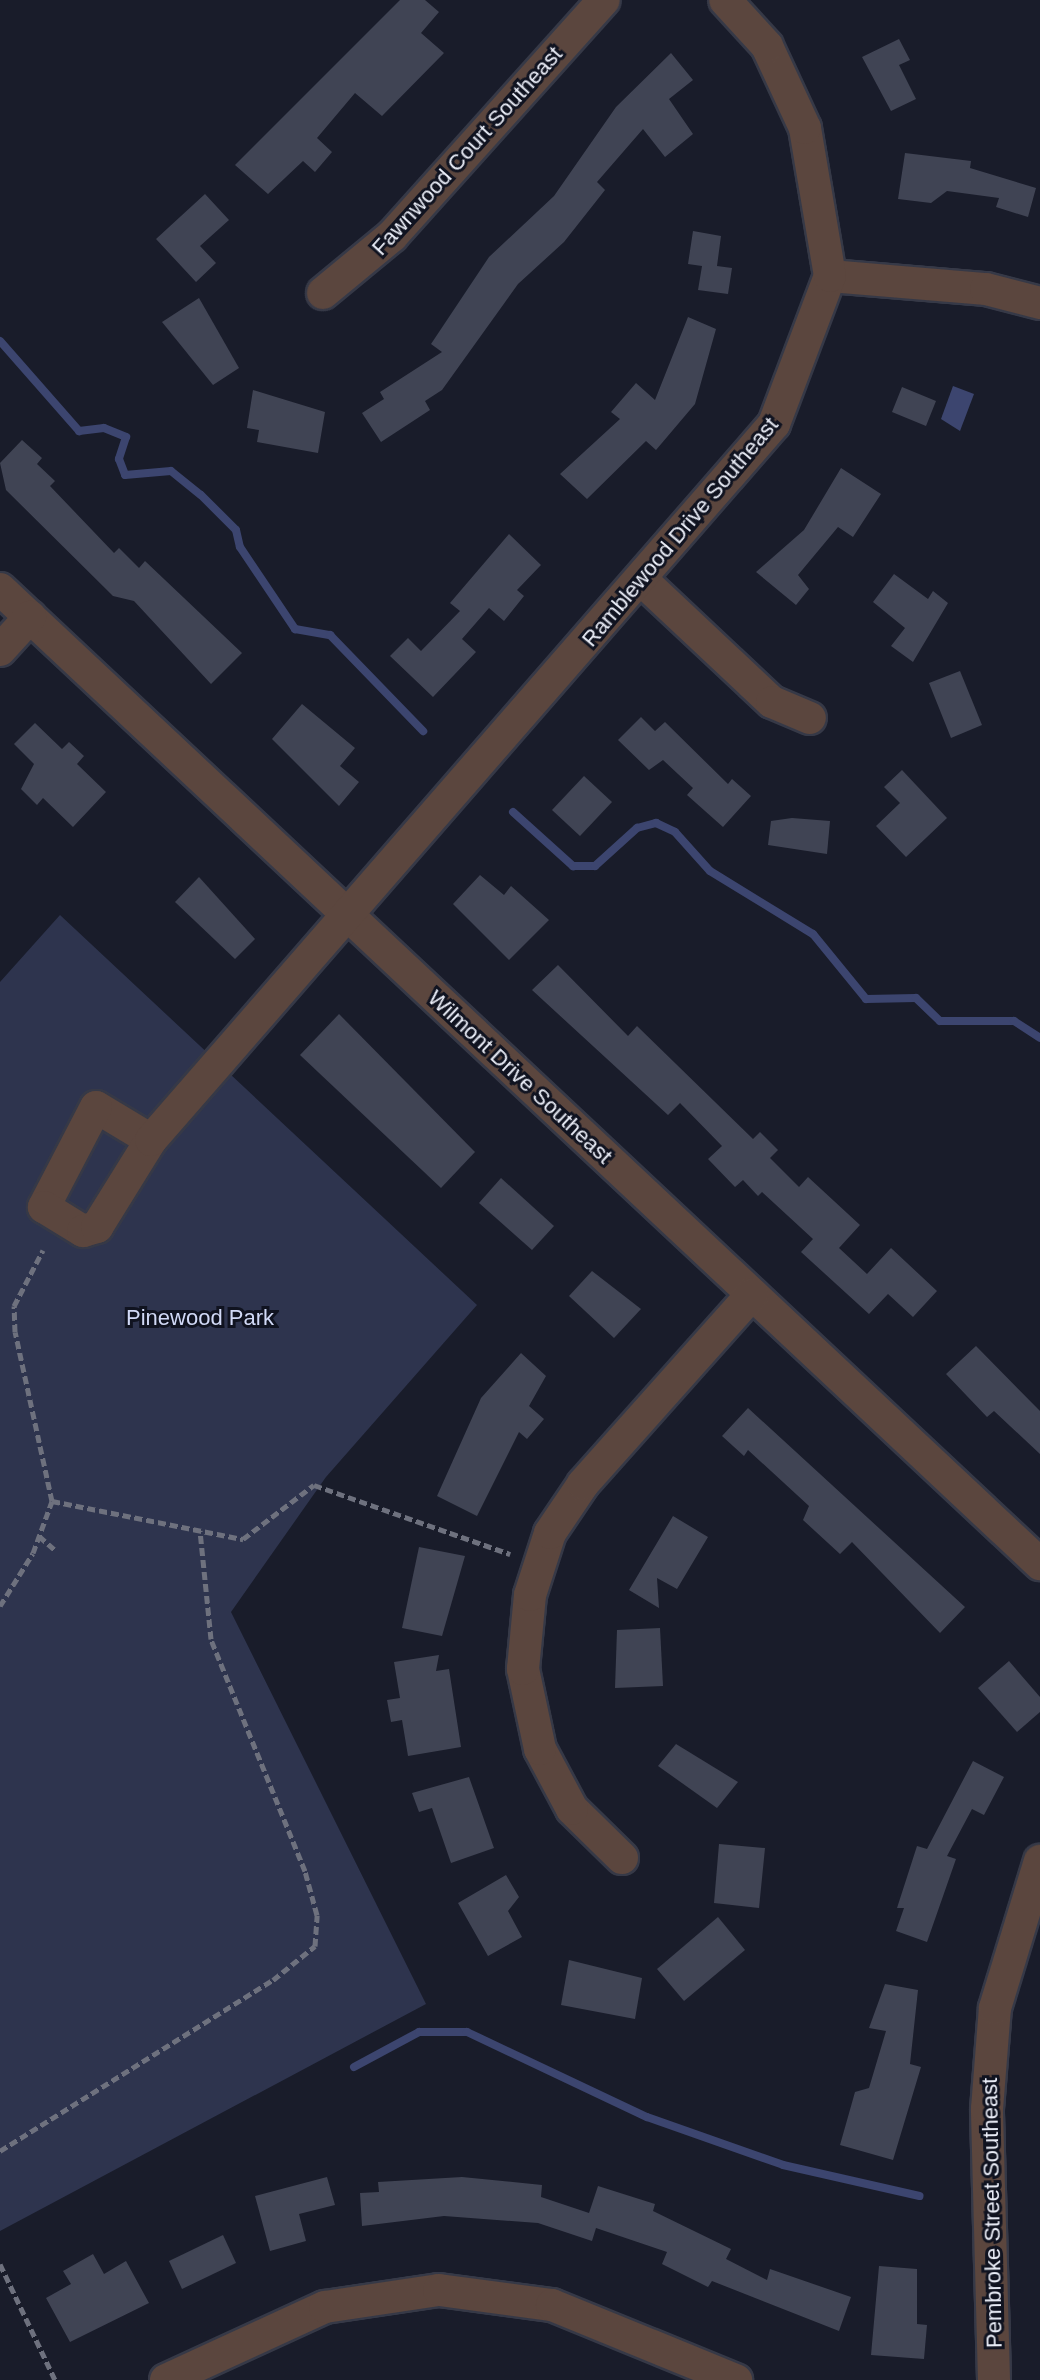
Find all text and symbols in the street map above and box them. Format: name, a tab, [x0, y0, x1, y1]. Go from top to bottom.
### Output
street label: Fawnwood Court Southeast	[366, 41, 568, 261]
street label: Ramblewood Drive Southeast	[576, 412, 784, 652]
street label: Wilmont Drive Southeast	[422, 985, 618, 1169]
park label: Pinewood Park	[126, 1305, 274, 1331]
street label: Pembroke Street Southeast	[976, 2078, 1008, 2348]

